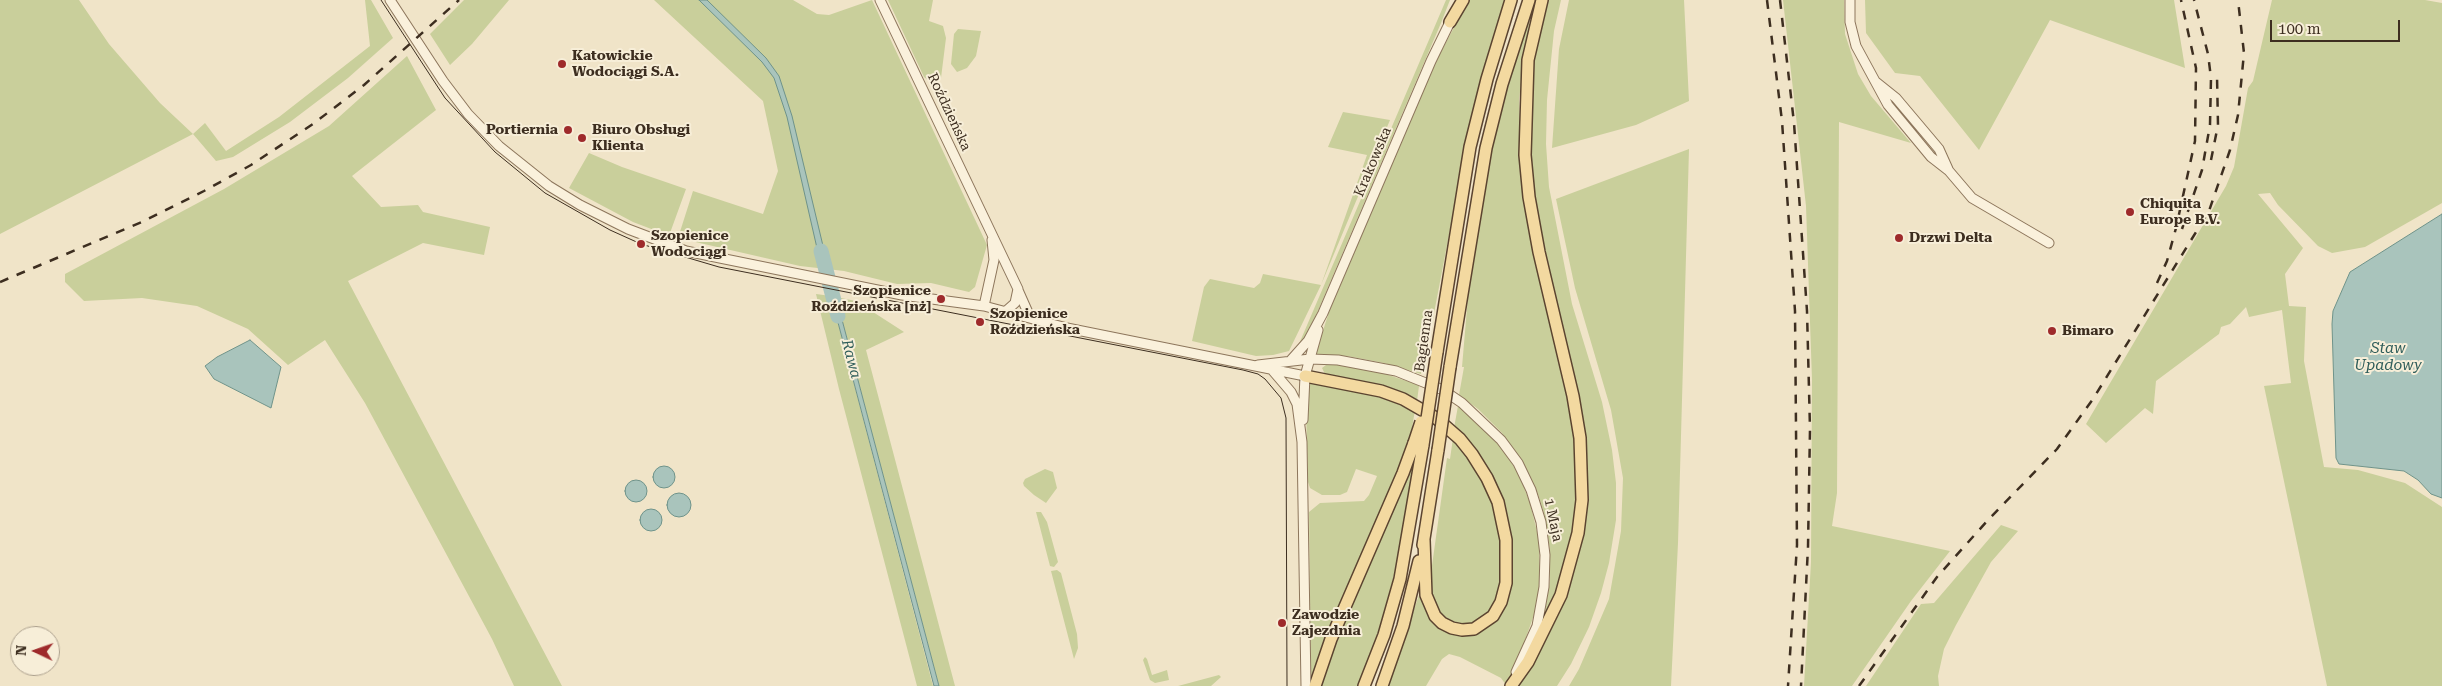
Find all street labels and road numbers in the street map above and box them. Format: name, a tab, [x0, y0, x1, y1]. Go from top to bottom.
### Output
street label: Roździeńska	[924, 70, 974, 154]
street label: Krakowska	[1351, 125, 1395, 199]
street label: Bagienna	[1411, 309, 1437, 373]
street label: 1 Maja	[1540, 497, 1566, 543]

